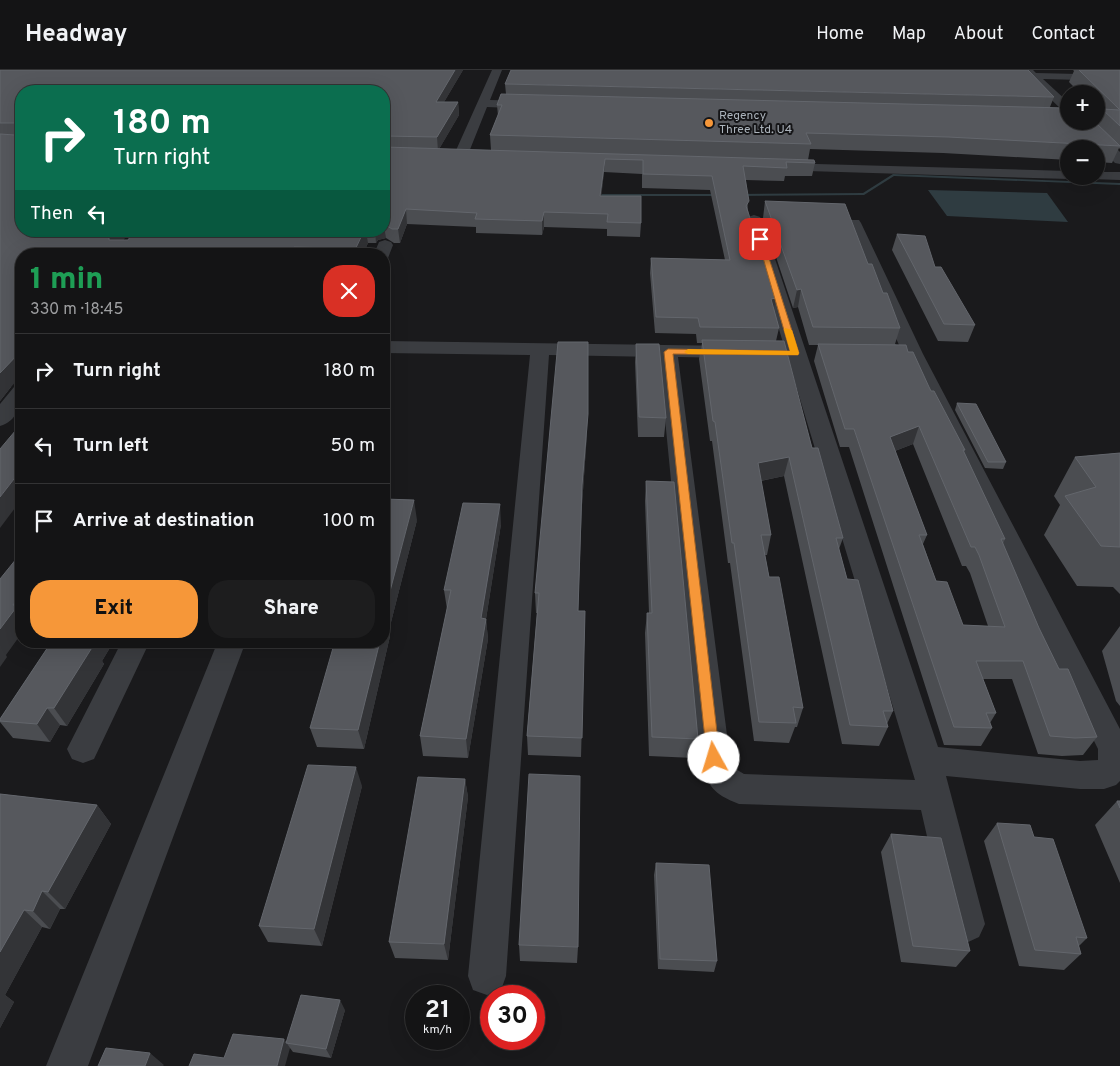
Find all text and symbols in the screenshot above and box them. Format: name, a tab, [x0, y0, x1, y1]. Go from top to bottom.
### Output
text: Headway	[25, 20, 127, 50]
text: Home	[816, 23, 864, 46]
text: Map	[892, 23, 926, 46]
text: About	[954, 23, 1003, 46]
text: Contact	[1031, 23, 1095, 46]
map controls	[1060, 85, 1105, 185]
button: +	[1060, 85, 1105, 130]
text: 180 m	[113, 102, 211, 146]
icon: right	[30, 105, 95, 170]
place label: Regency Three Ltd. U4	[719, 108, 792, 138]
marker: Regency Three Ltd. U4	[703, 117, 715, 129]
button: −	[1060, 140, 1105, 185]
text: Turn right	[113, 145, 210, 172]
icon: left	[83, 200, 111, 228]
text: Then	[30, 202, 73, 226]
pin	[739, 218, 781, 260]
icon: arrive	[746, 225, 774, 253]
text: 1 min	[30, 262, 103, 299]
button: close	[323, 265, 375, 317]
text: 330 m · 18:45	[30, 300, 123, 320]
icon: right	[30, 357, 58, 385]
text: Turn right	[73, 359, 161, 383]
text: 180 m	[324, 359, 375, 383]
icon: left	[30, 432, 58, 460]
text: Turn left	[73, 434, 149, 458]
text: 50 m	[330, 434, 375, 458]
icon: arrive	[30, 507, 58, 535]
text: Arrive at destination	[73, 509, 254, 533]
text: 100 m	[323, 509, 375, 533]
button: Exit	[30, 580, 198, 638]
button: Share	[208, 580, 375, 638]
position arrow	[687, 731, 739, 783]
speed limit sign: 30	[480, 985, 545, 1050]
text: 21	[425, 995, 450, 1027]
text: km/h	[423, 1022, 452, 1038]

